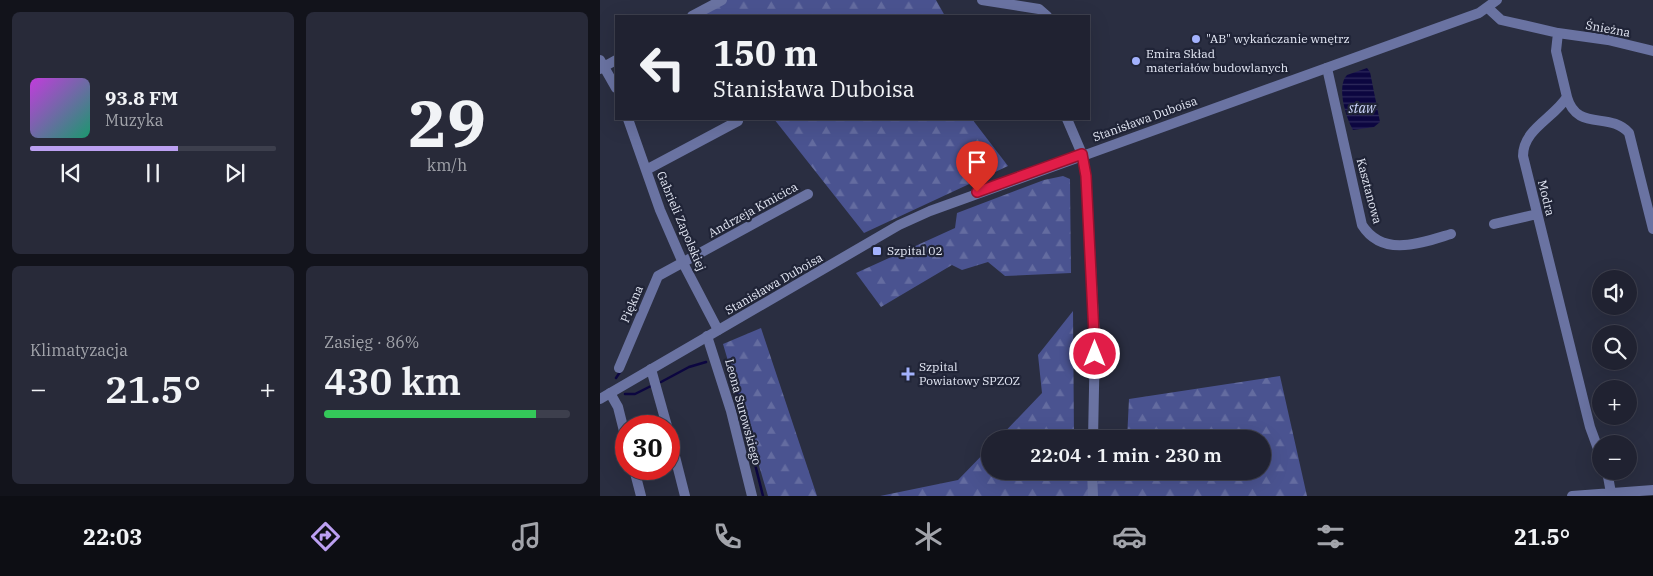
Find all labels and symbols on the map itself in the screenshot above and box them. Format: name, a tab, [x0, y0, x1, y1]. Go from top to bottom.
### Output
street label: Śnieżna	[1585, 17, 1632, 40]
place label: "AB" wykańczanie wnętrz	[1206, 31, 1349, 46]
marker: "AB" wykańczanie wnętrz	[1190, 33, 1202, 45]
place label: Emira Skład materiałów budowlanych	[1146, 46, 1289, 75]
marker: Emira Skład materiałów budowlanych	[1130, 55, 1142, 67]
street label: Stanisława Duboisa	[1091, 93, 1199, 144]
water label: staw	[1348, 99, 1377, 117]
pin	[956, 141, 998, 192]
street label: Kasztanowa	[1354, 156, 1386, 226]
street label: Gabrieli Zapolskiej	[654, 169, 709, 273]
street label: Modra	[1535, 178, 1558, 218]
street label: Andrzeja Kmicica	[705, 179, 801, 240]
place label: Szpital 02	[887, 243, 943, 258]
marker: Szpital 02	[871, 245, 883, 257]
street label: Stanisława Duboisa	[722, 249, 826, 318]
street label: Piękna	[617, 283, 646, 325]
position arrow	[1068, 327, 1120, 379]
street label: Leona Surowskiego	[722, 357, 765, 467]
place label: Szpital Powiatowy SPZOZ	[919, 359, 1020, 388]
marker: Szpital Powiatowy SPZOZ	[901, 367, 915, 381]
speed limit sign: 30	[615, 415, 680, 480]

